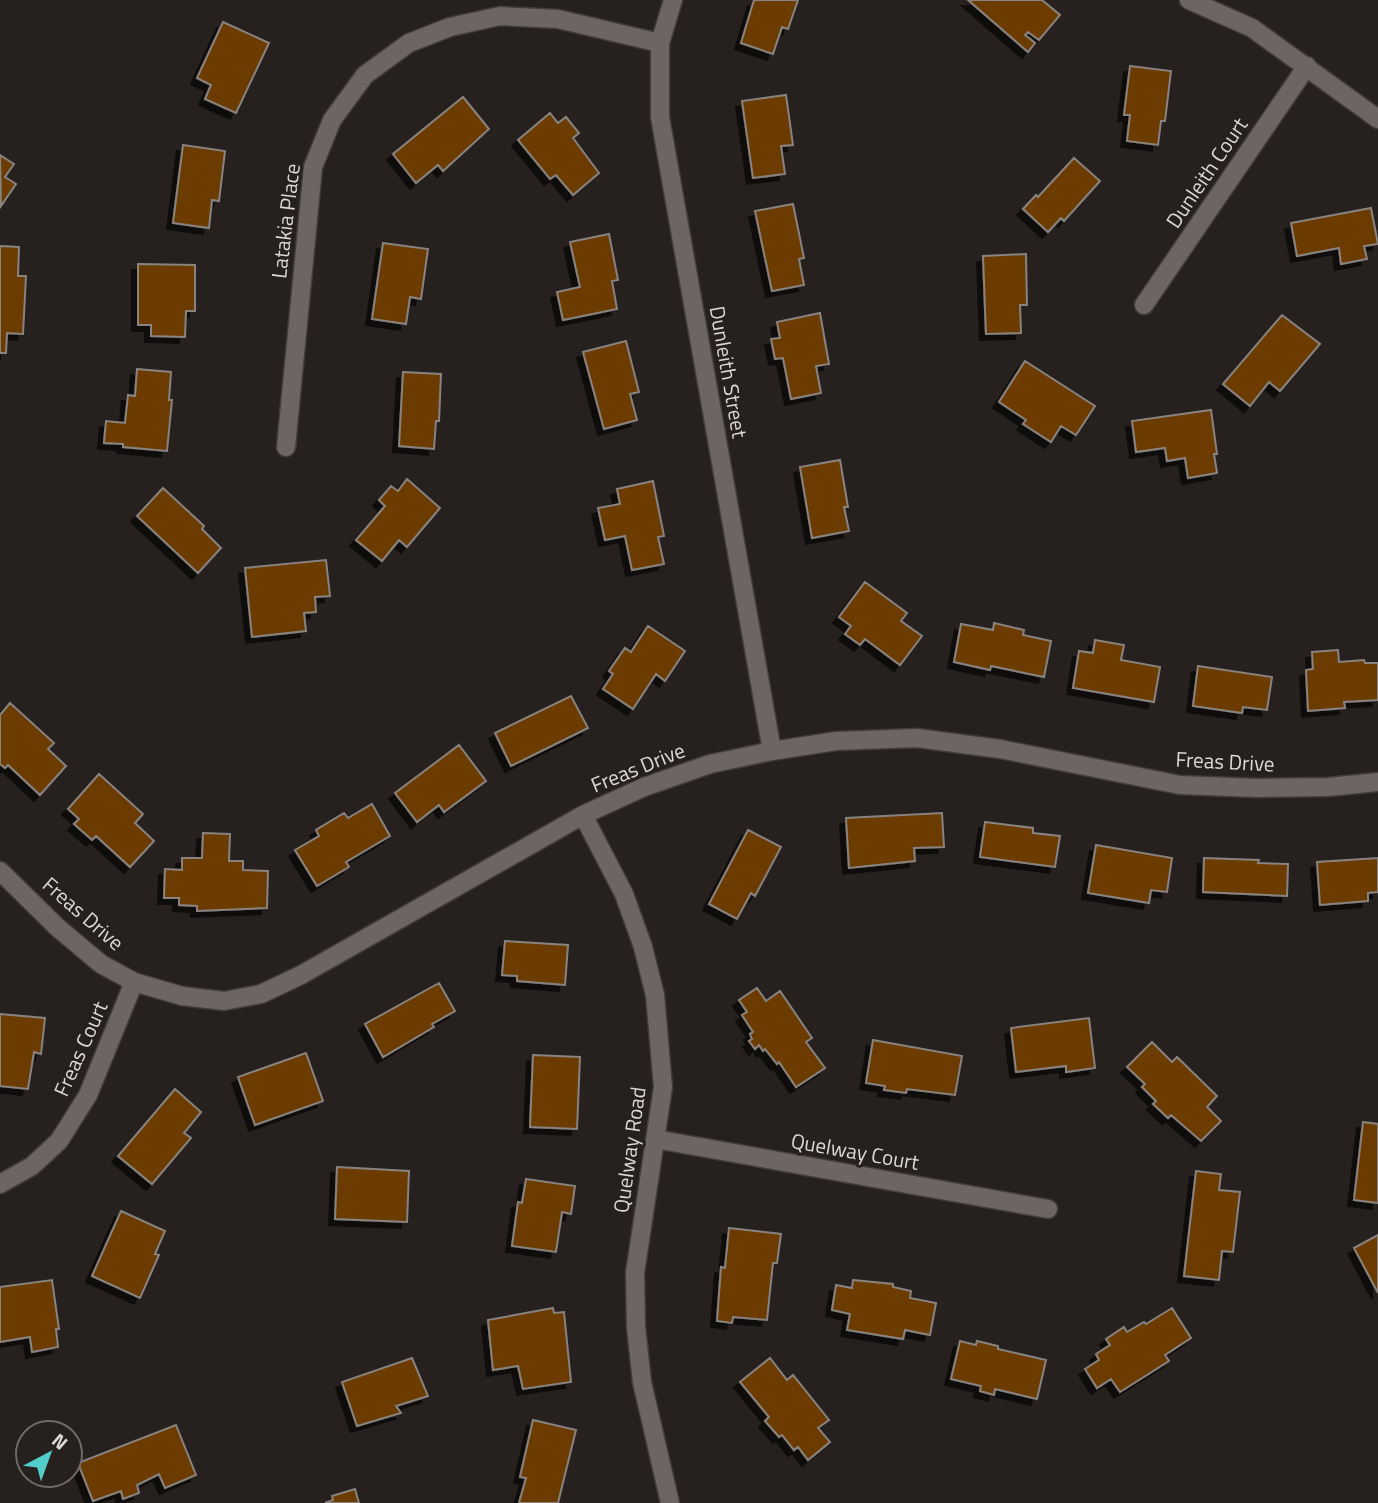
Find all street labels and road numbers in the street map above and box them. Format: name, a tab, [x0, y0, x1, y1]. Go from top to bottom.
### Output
street label: Dunleith Court	[1157, 110, 1255, 234]
street label: Latakia Place	[262, 161, 308, 280]
street label: Dunleith Street	[702, 303, 756, 441]
street label: Freas Drive	[586, 734, 690, 800]
street label: Freas Drive	[1175, 742, 1275, 780]
street label: Freas Drive	[36, 869, 132, 958]
street label: Freas Court	[45, 995, 116, 1101]
street label: Quelway Road	[604, 1085, 654, 1215]
street label: Quelway Court	[789, 1124, 922, 1178]

